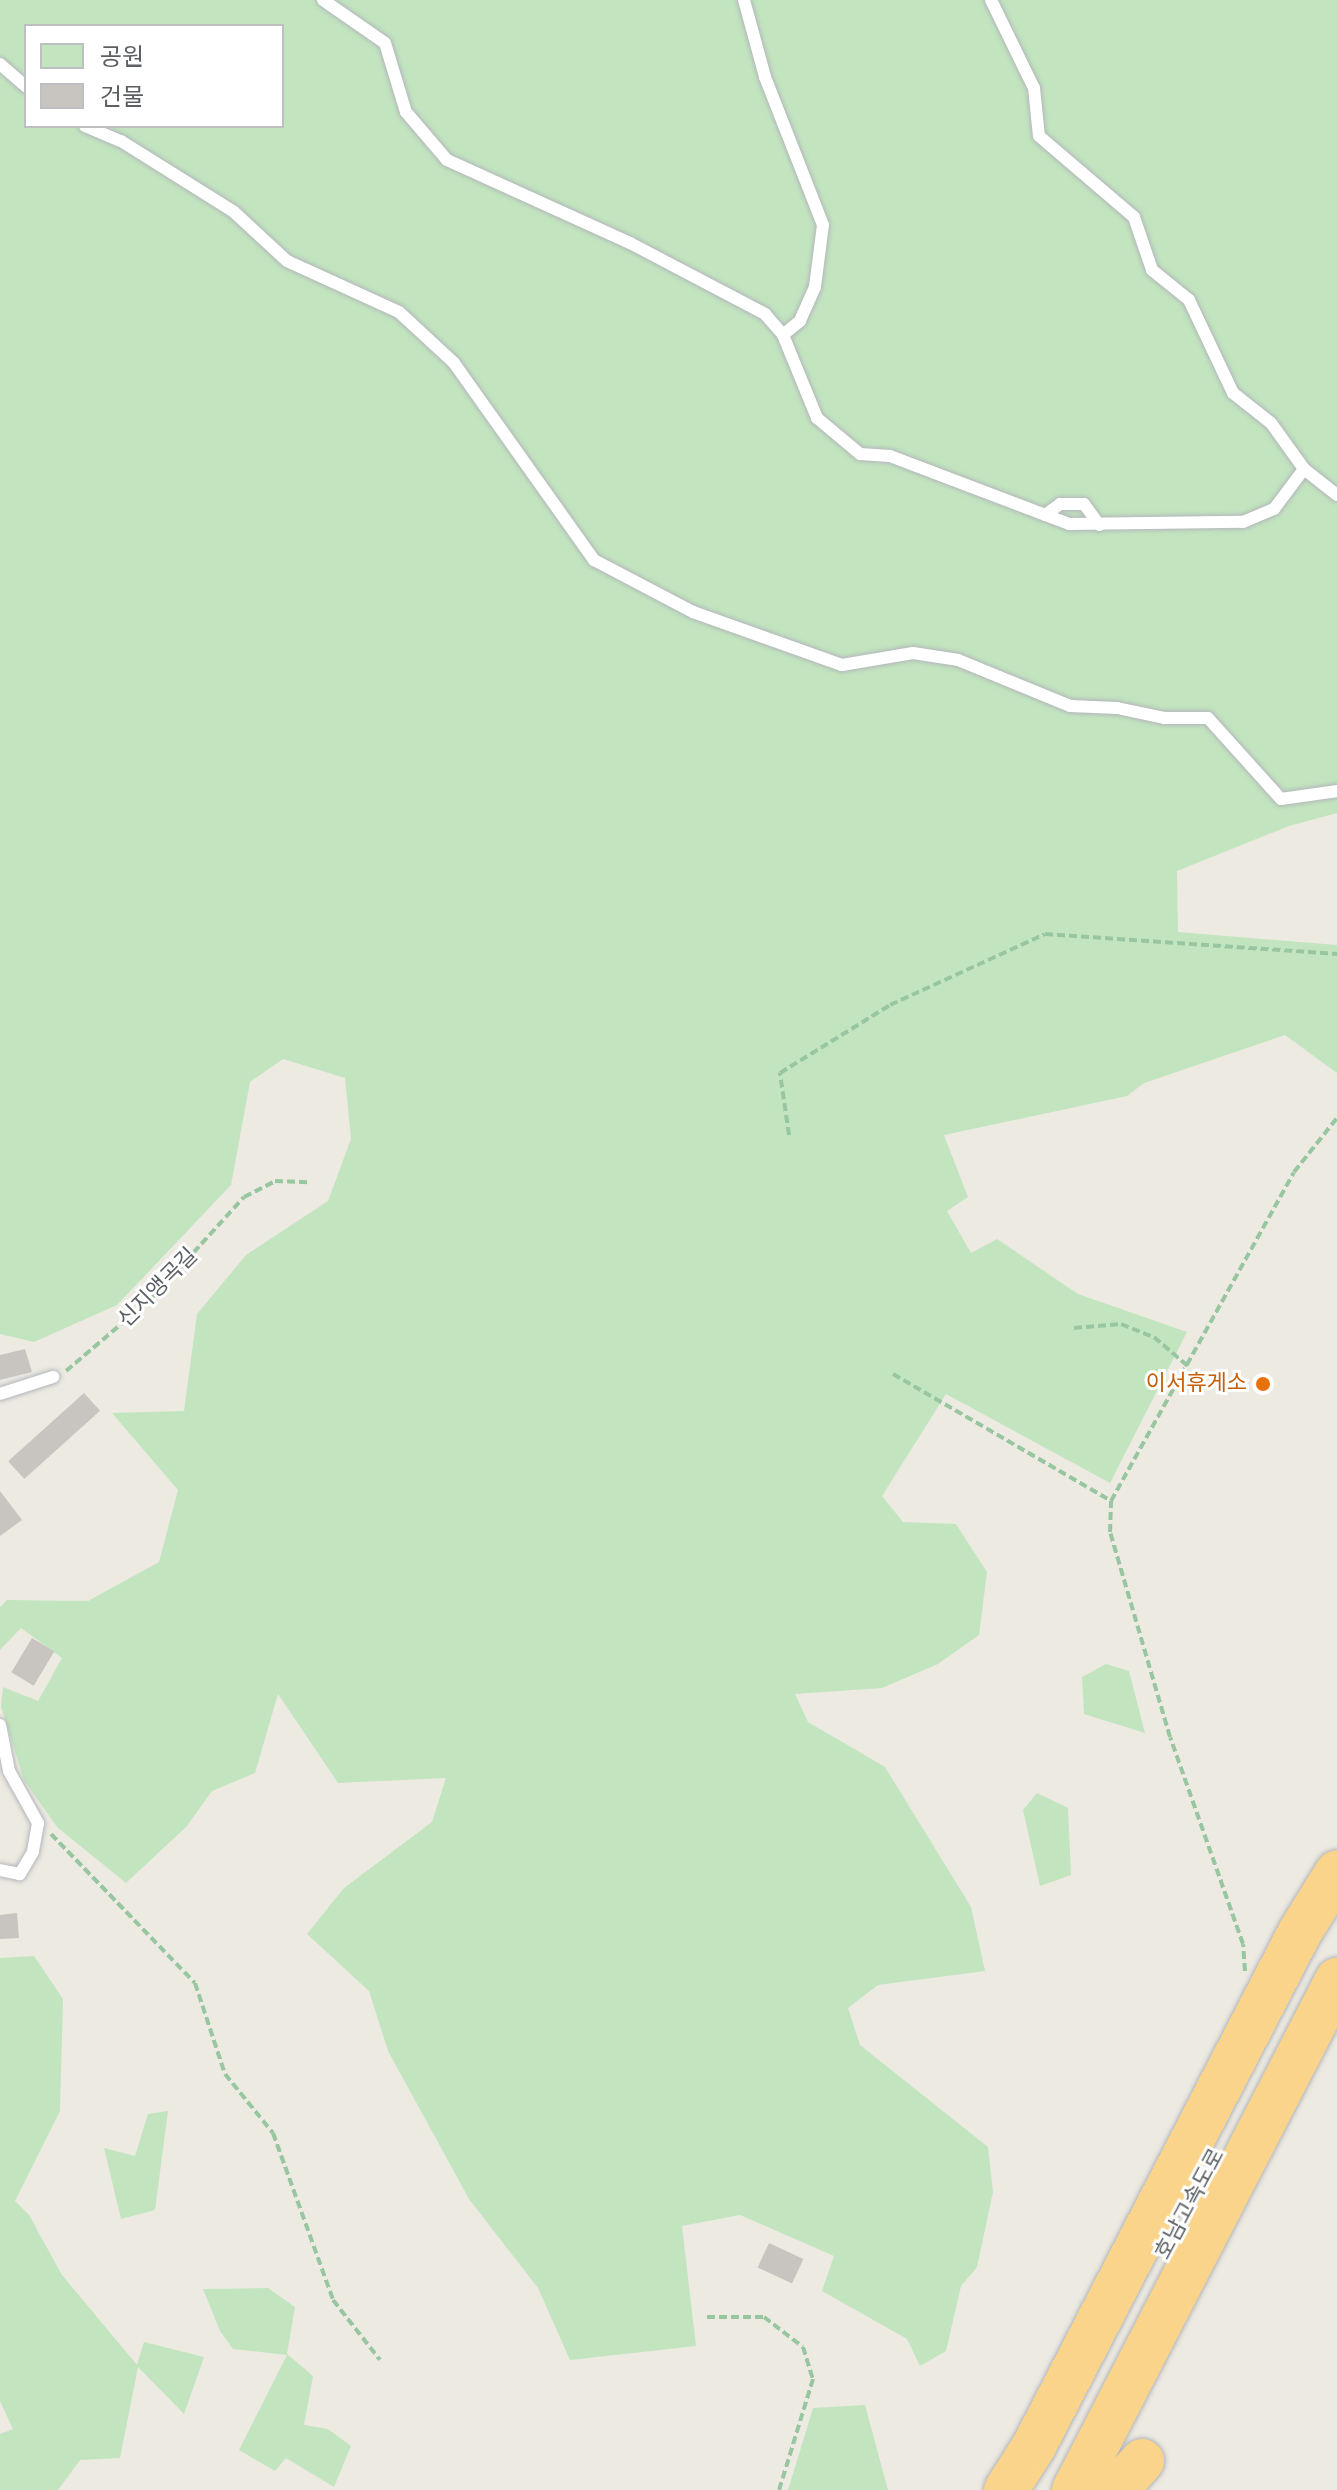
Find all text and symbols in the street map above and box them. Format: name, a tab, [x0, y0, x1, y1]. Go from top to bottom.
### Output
legend	[24, 24, 284, 128]
text: 공원	[100, 40, 144, 75]
text: 건물	[100, 80, 144, 115]
street label: 신지앵곡길	[113, 1243, 203, 1333]
place label: 이서휴게소	[1146, 1371, 1247, 1397]
marker: 이서휴게소	[1254, 1375, 1272, 1393]
street label: 호남고속도로	[1150, 2144, 1230, 2264]

